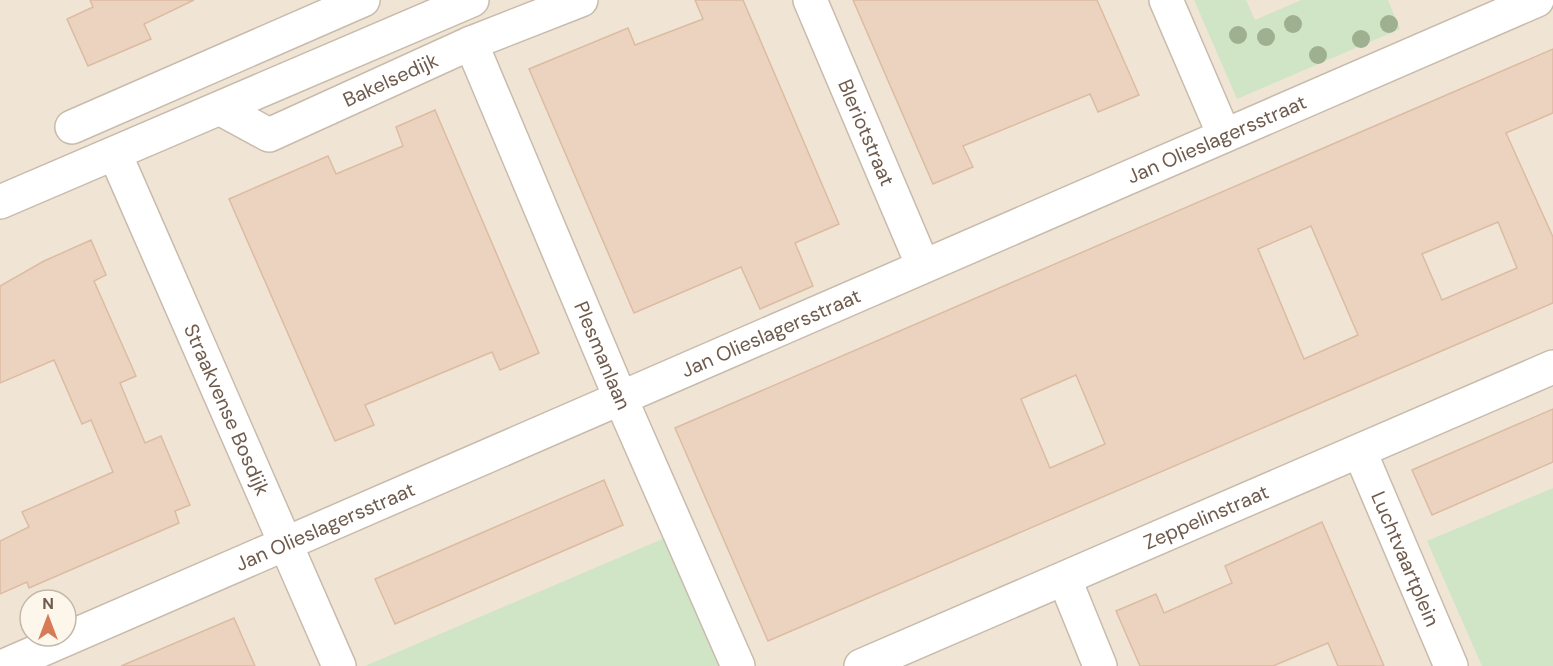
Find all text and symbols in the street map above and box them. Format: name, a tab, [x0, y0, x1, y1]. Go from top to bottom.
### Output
street label: Bakelsedijk	[339, 47, 442, 113]
street label: Bleriotstraat	[832, 75, 901, 190]
street label: Jan Olieslagersstraat	[1123, 89, 1310, 190]
street label: Jan Olieslagersstraat	[677, 282, 865, 383]
street label: Plesmanlaan	[568, 297, 637, 414]
street label: Straakvense Bosdijk	[178, 320, 276, 499]
street label: Jan Olieslagersstraat	[231, 476, 419, 577]
street label: Zeppelinstraat	[1140, 478, 1273, 555]
street label: Luchtvaartplein	[1365, 487, 1446, 630]
north arrow	[18, 588, 78, 648]
text: N	[42, 593, 54, 614]

